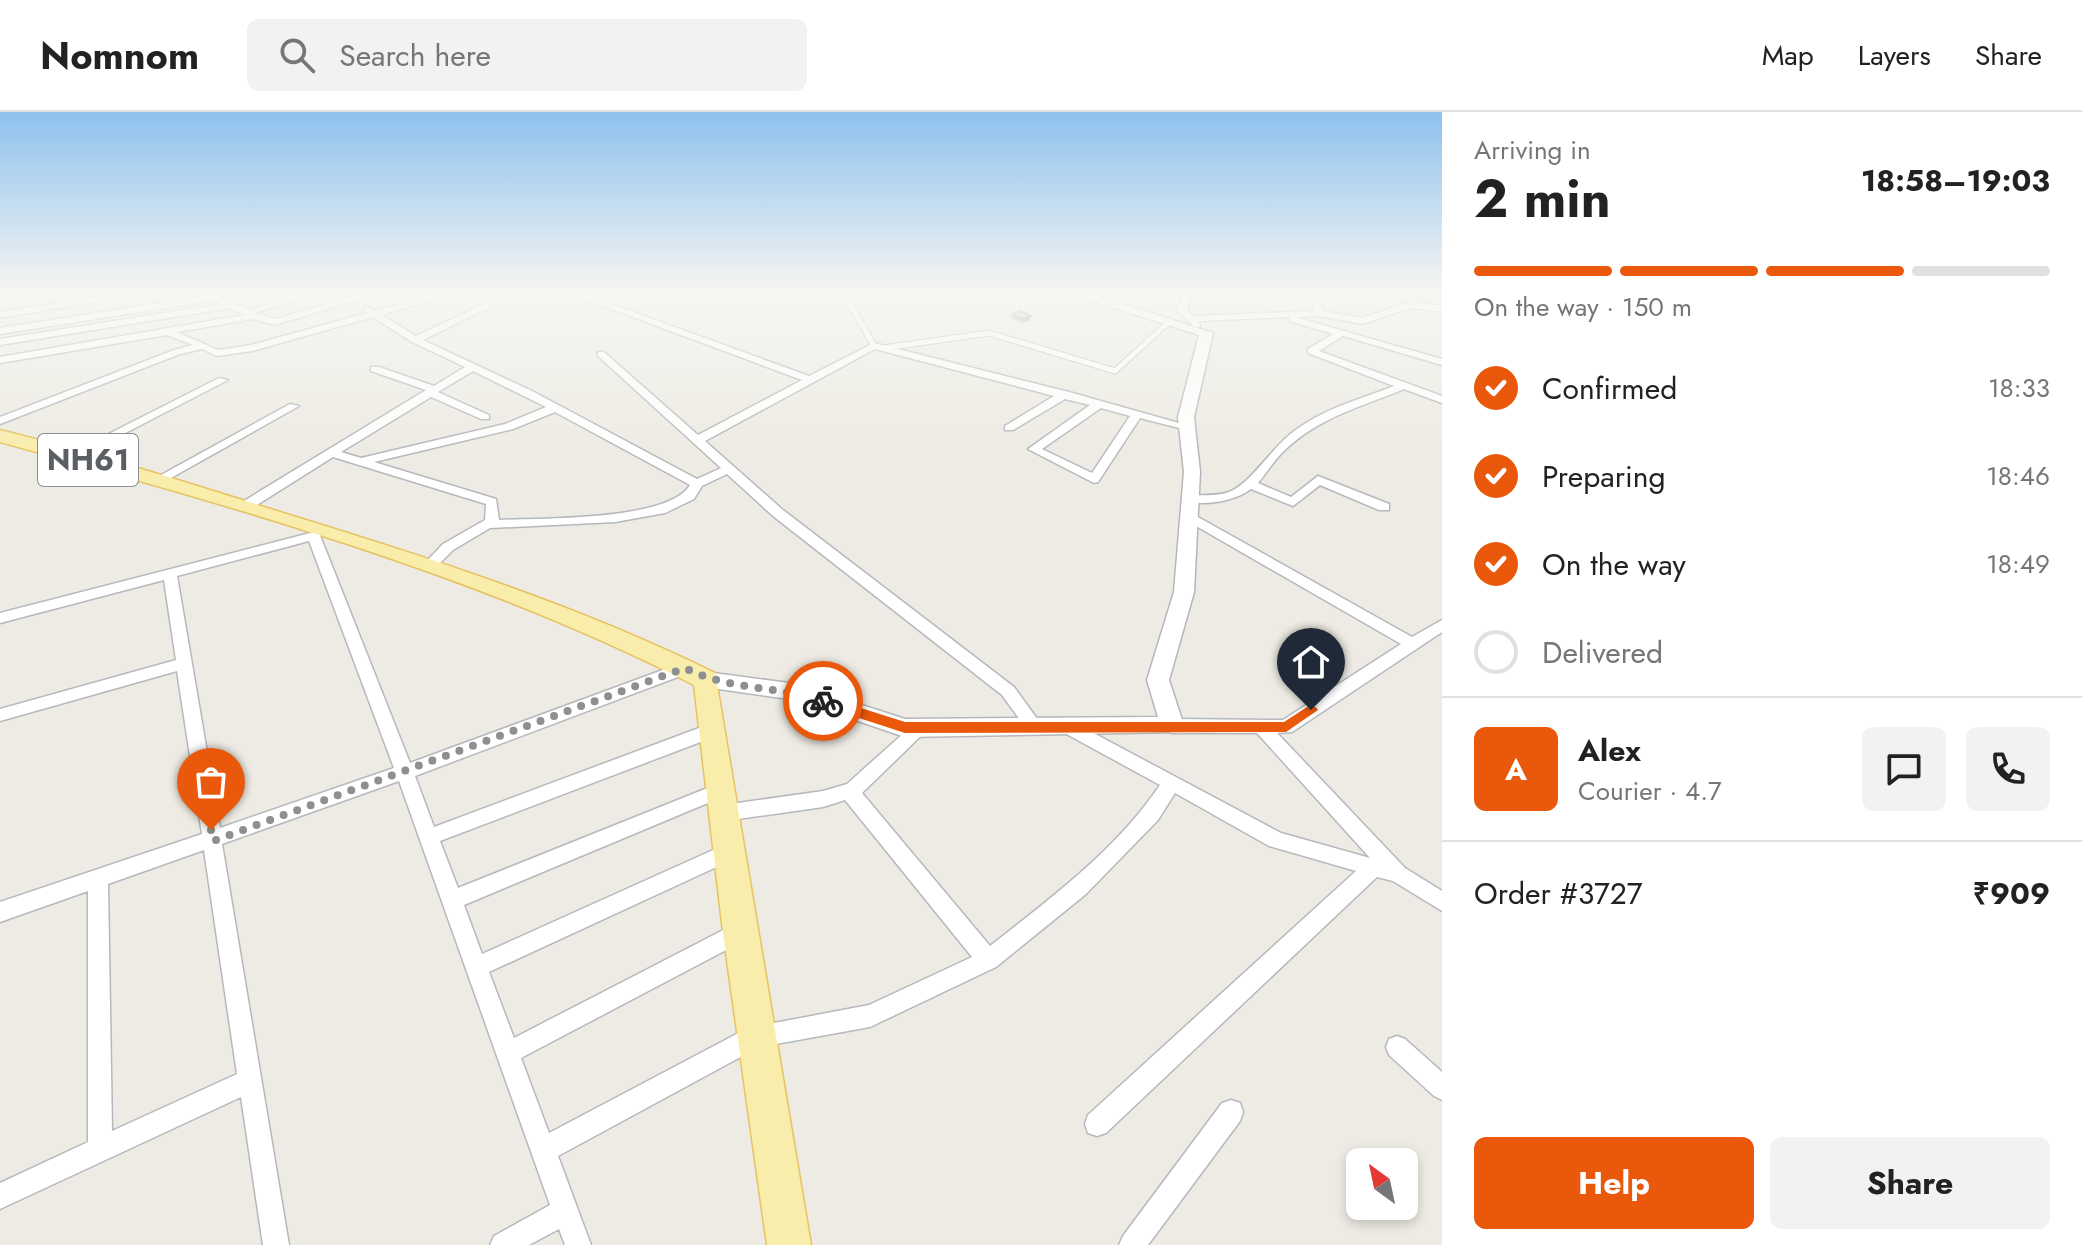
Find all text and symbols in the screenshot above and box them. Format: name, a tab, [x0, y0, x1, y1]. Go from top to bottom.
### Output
search box	[247, 19, 807, 91]
text: Nomnom	[40, 28, 199, 83]
icon: search	[275, 33, 319, 77]
text: Search here	[339, 34, 491, 77]
text: Map	[1762, 35, 1814, 76]
text: Layers	[1858, 35, 1931, 76]
text: Share	[1975, 35, 2042, 76]
text: Arriving in	[1474, 131, 1591, 169]
text: 18:58–19:03	[1861, 159, 2050, 202]
text: 2 min	[1474, 161, 1611, 237]
text: On the way · 150 m	[1474, 288, 1692, 326]
icon: check	[1474, 366, 1518, 410]
text: Confirmed	[1542, 367, 1677, 410]
text: 18:33	[1988, 369, 2050, 407]
road number: NH61	[38, 434, 138, 486]
icon: check	[1474, 454, 1518, 498]
text: Preparing	[1542, 455, 1666, 498]
text: 18:46	[1986, 457, 2050, 495]
icon: check	[1474, 542, 1518, 586]
text: On the way	[1542, 543, 1686, 586]
text: 18:49	[1986, 545, 2050, 583]
pin	[1277, 628, 1345, 710]
text: Delivered	[1542, 631, 1663, 674]
icon: home	[1289, 640, 1333, 684]
courier	[783, 661, 863, 741]
icon: bike	[801, 679, 845, 723]
button: chat	[1862, 727, 1946, 811]
button: phone	[1966, 727, 2050, 811]
text: Alex	[1578, 729, 1641, 772]
pin	[177, 748, 245, 830]
text: A	[1505, 748, 1527, 791]
icon: bag	[189, 760, 233, 804]
text: Courier · 4.7	[1578, 772, 1722, 810]
text: Order #3727	[1474, 872, 1642, 915]
text: ₹909	[1973, 872, 2050, 915]
button: Help	[1474, 1137, 1754, 1229]
button: Share	[1770, 1137, 2050, 1229]
north arrow	[1346, 1148, 1418, 1220]
map controls	[1346, 1148, 1418, 1220]

